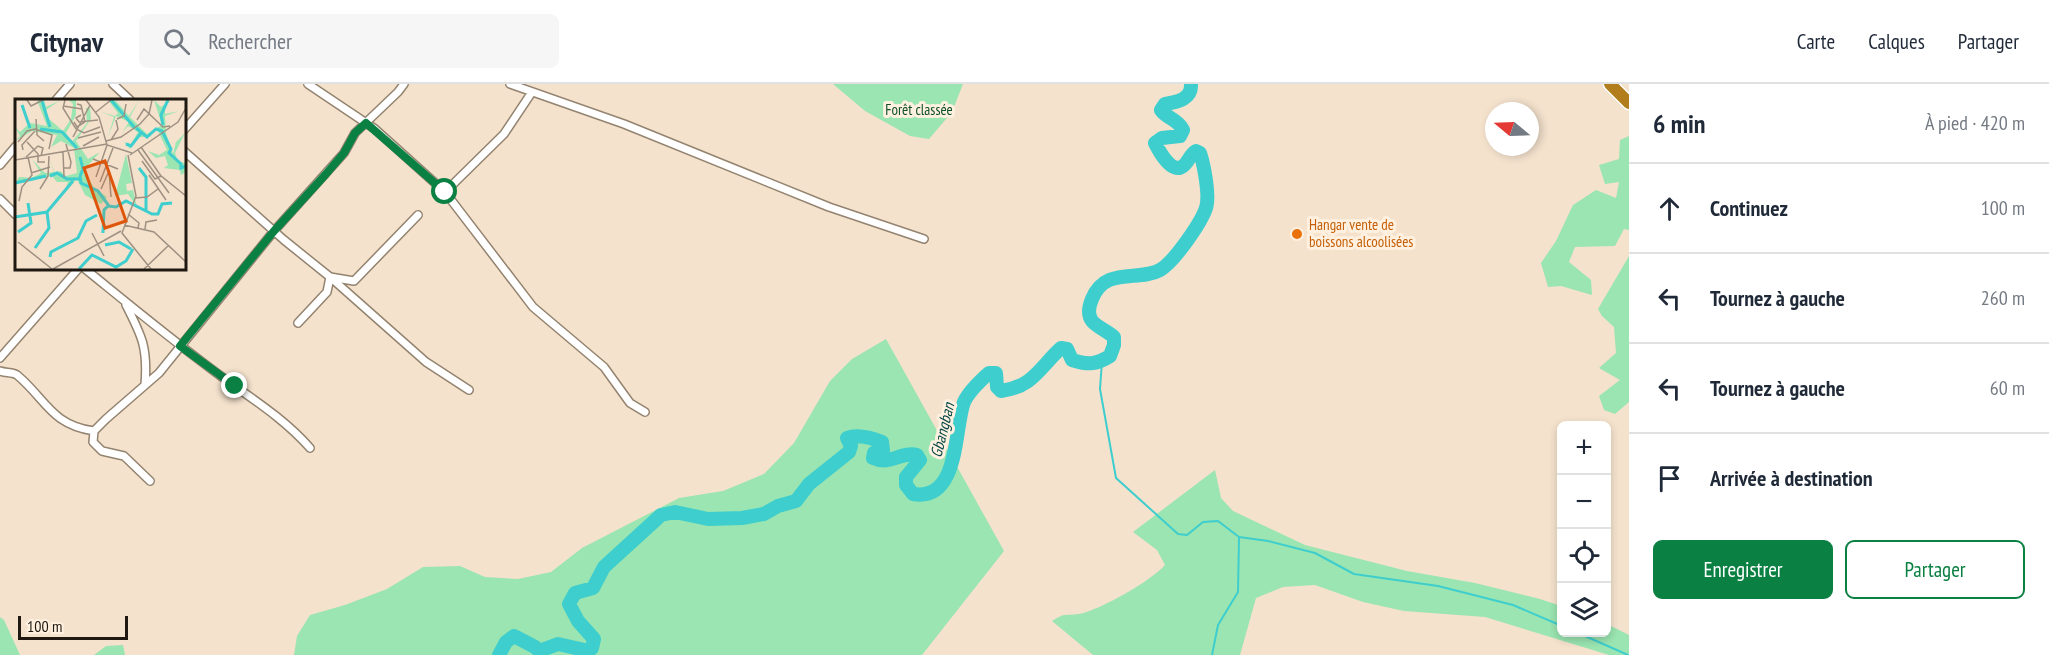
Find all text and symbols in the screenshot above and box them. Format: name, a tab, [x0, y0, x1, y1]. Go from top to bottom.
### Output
search box	[139, 14, 559, 68]
text: Citynav	[30, 23, 103, 60]
icon: search	[160, 25, 193, 58]
text: Rechercher	[208, 27, 292, 55]
text: Carte	[1797, 28, 1835, 55]
text: Calques	[1868, 28, 1925, 55]
text: Partager	[1958, 28, 2019, 55]
inset map	[15, 99, 186, 270]
park label: Forêt classée	[885, 100, 953, 119]
north arrow	[1485, 102, 1539, 156]
text: 6 min	[1653, 107, 1706, 140]
text: À pied · 420 m	[1925, 110, 2025, 136]
route start	[431, 178, 457, 204]
icon: ahead	[1653, 192, 1686, 225]
text: Continuez	[1710, 194, 1788, 222]
text: 100 m	[1981, 195, 2025, 221]
place label: Hangar vente de boissons alcoolisées	[1309, 215, 1413, 251]
marker: Hangar vente de boissons alcoolisées	[1290, 227, 1304, 241]
icon: left	[1653, 282, 1686, 315]
text: Tournez à gauche	[1710, 284, 1845, 312]
text: 260 m	[1981, 285, 2025, 311]
route end	[221, 372, 247, 398]
icon: left	[1653, 372, 1686, 405]
text: Tournez à gauche	[1710, 374, 1845, 402]
text: 60 m	[1990, 375, 2025, 401]
water label: Gbangban	[926, 400, 959, 459]
map controls	[1557, 421, 1611, 637]
button: +	[1557, 421, 1611, 475]
icon: arrive	[1653, 462, 1686, 495]
text: Arrivée à destination	[1710, 464, 1873, 492]
button: −	[1557, 475, 1611, 529]
button: locate	[1557, 529, 1611, 583]
button: Enregistrer	[1653, 540, 1833, 599]
button: Partager	[1845, 540, 2025, 599]
button: layers	[1557, 583, 1611, 637]
scale bar	[18, 613, 128, 640]
text: 100 m	[27, 616, 62, 636]

